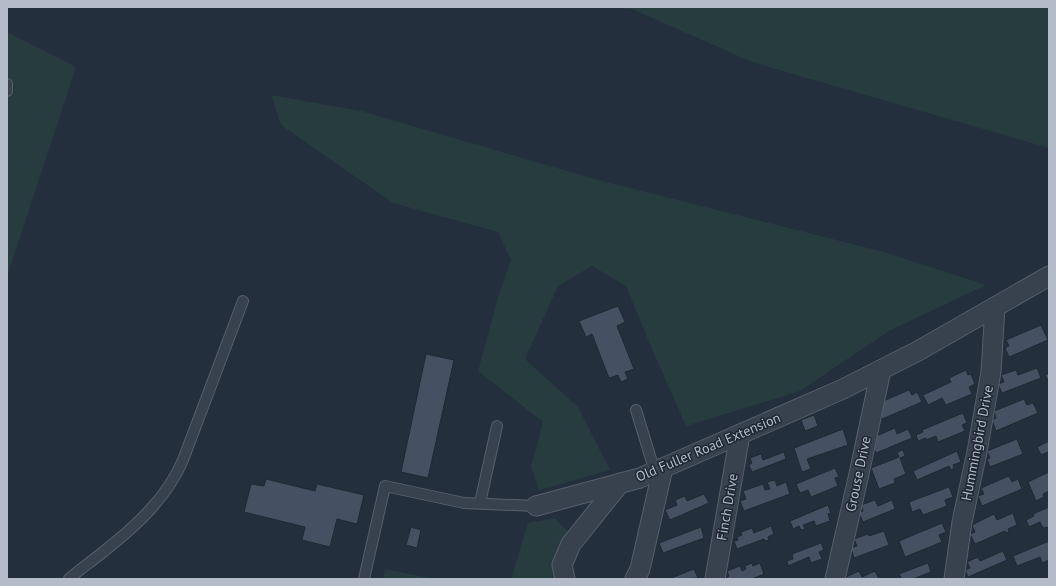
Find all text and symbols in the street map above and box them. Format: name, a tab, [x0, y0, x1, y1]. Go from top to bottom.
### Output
street label: Hummingbird Drive	[957, 384, 997, 502]
street label: Old Fuller Road Extension	[633, 408, 783, 486]
street label: Grouse Drive	[841, 435, 875, 513]
street label: Finch Drive	[712, 472, 742, 542]

